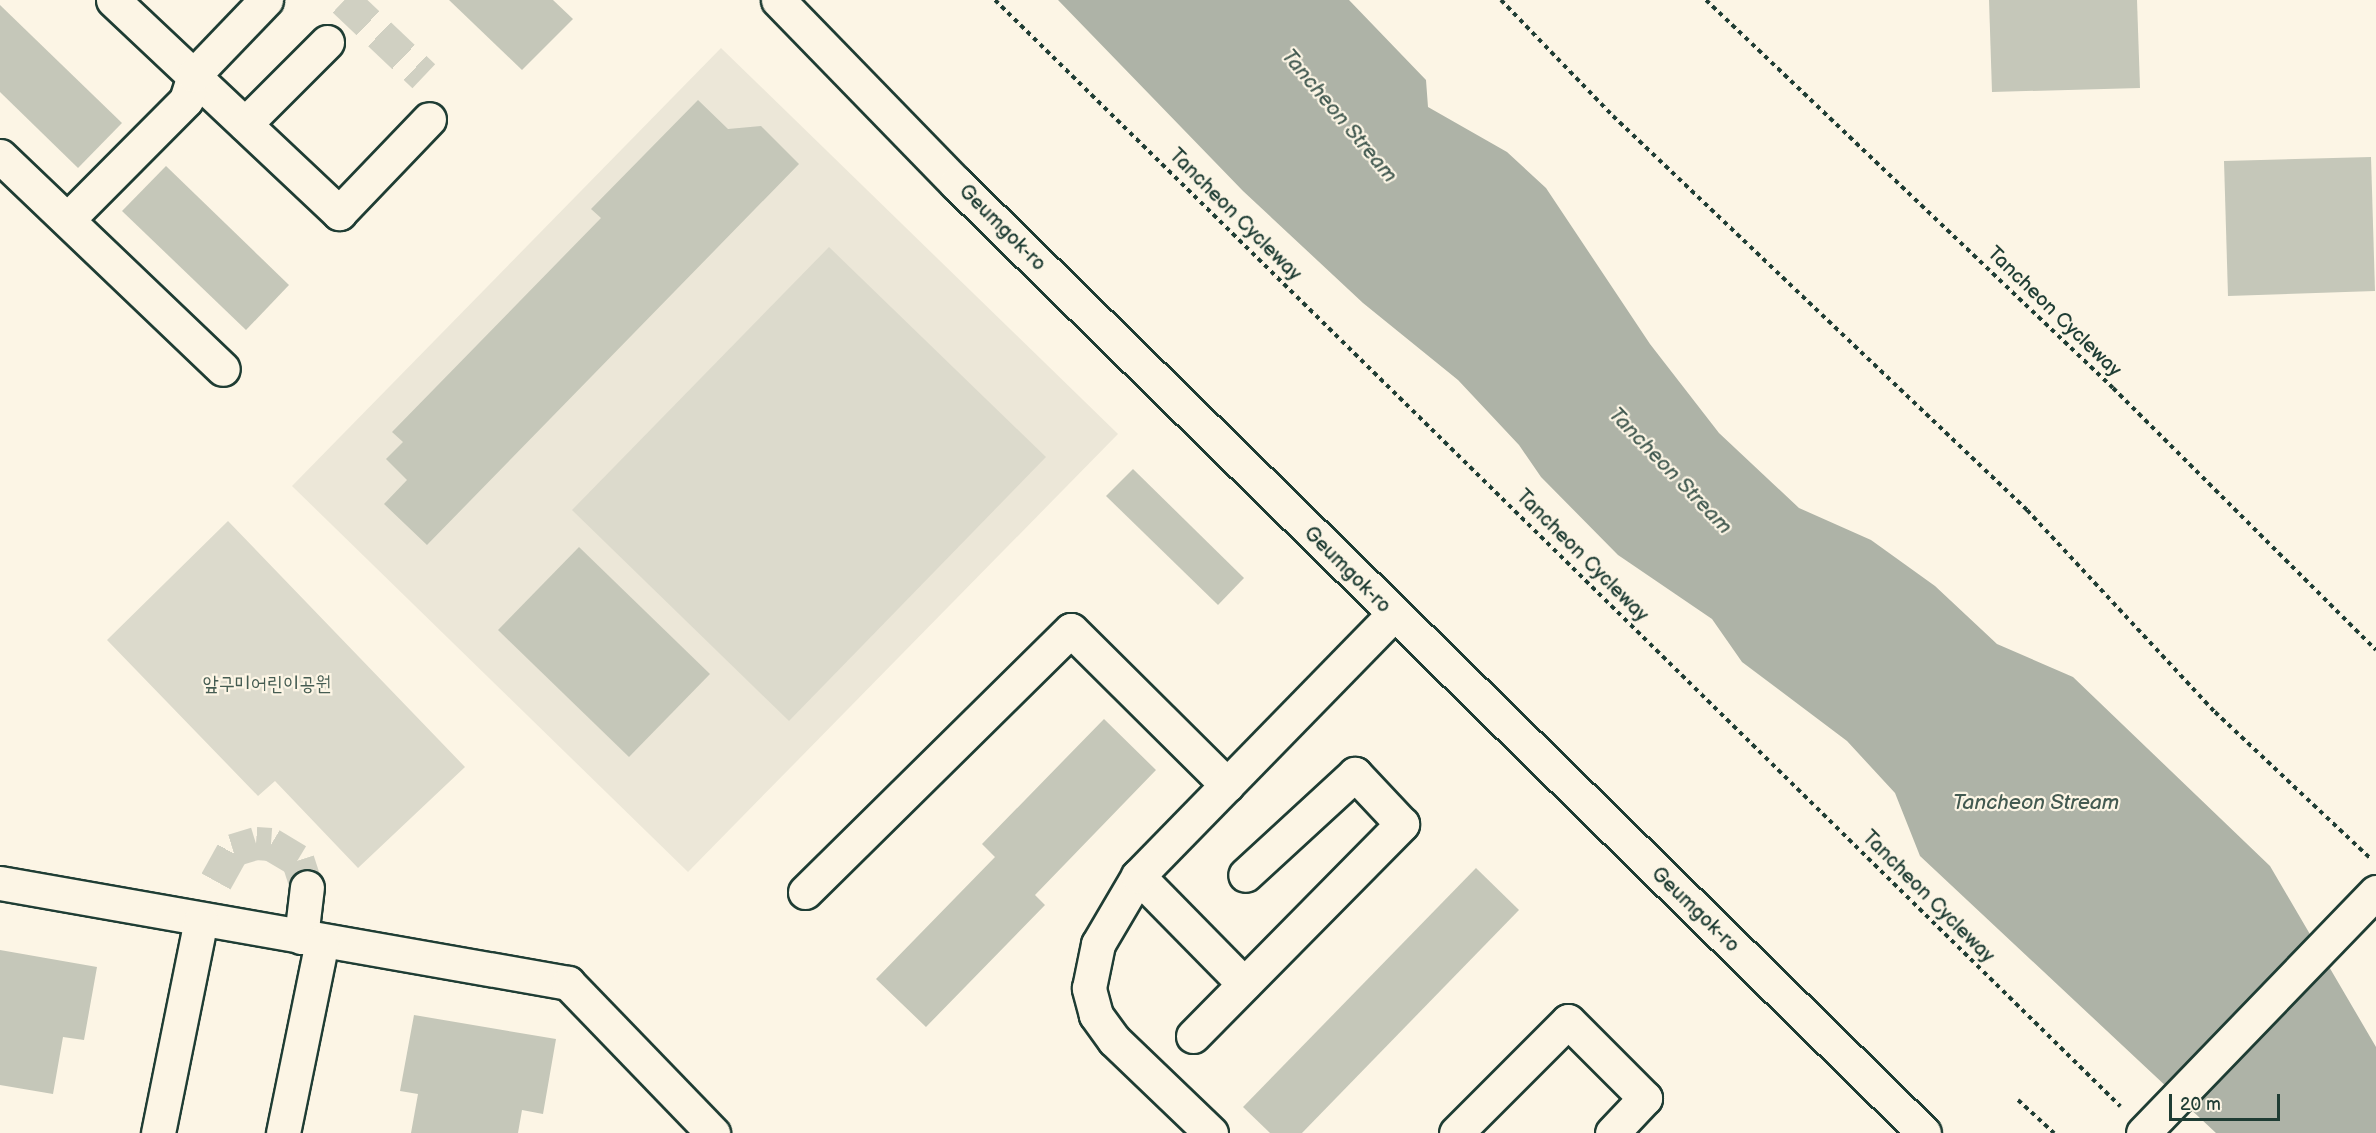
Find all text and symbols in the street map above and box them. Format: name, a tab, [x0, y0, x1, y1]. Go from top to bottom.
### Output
water label: Tancheon Stream	[1276, 44, 1402, 188]
street label: Tancheon Cycleway	[1164, 144, 1306, 286]
street label: Geumgok-ro	[954, 180, 1050, 276]
street label: Tancheon Cycleway	[1982, 242, 2126, 382]
water label: Tancheon Stream	[1603, 402, 1737, 540]
street label: Tancheon Cycleway	[1511, 485, 1653, 627]
street label: Geumgok-ro	[1299, 522, 1395, 618]
park label: 앞구미어린이공원	[203, 672, 331, 696]
water label: Tancheon Stream	[1953, 790, 2119, 816]
street label: Tancheon Cycleway	[1857, 826, 1999, 968]
street label: Geumgok-ro	[1646, 862, 1744, 958]
scale bar	[2172, 1082, 2283, 1120]
text: 20 m	[2180, 1094, 2221, 1115]

